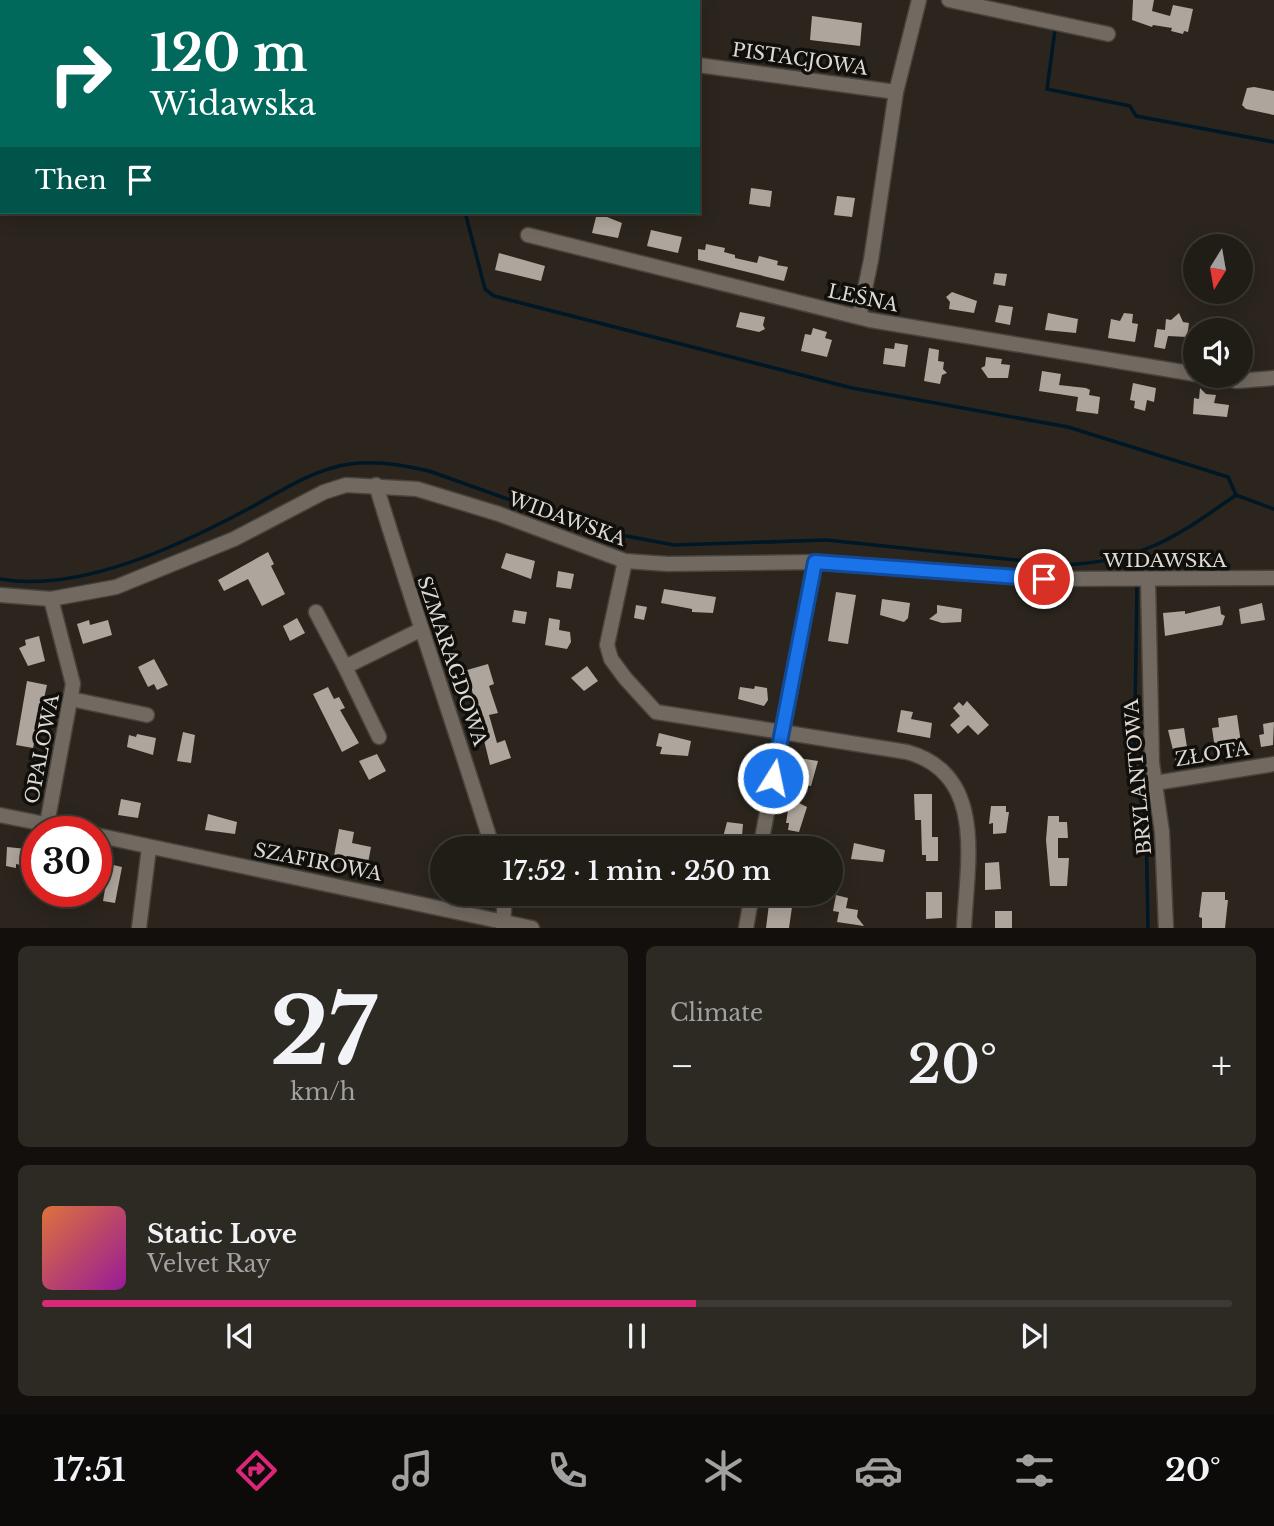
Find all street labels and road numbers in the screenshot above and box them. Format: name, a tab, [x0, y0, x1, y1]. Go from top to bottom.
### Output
street label: PISTACJOWA	[731, 38, 870, 80]
street label: LEŚNA	[826, 279, 901, 317]
street label: WIDAWSKA	[504, 487, 629, 551]
street label: WIDAWSKA	[1102, 549, 1227, 572]
street label: SZMARAGDOWA	[412, 573, 492, 749]
street label: OPALOWA	[20, 692, 64, 806]
street label: BRYLANTOWA	[1120, 698, 1156, 856]
street label: ZŁOTA	[1173, 737, 1251, 771]
street label: SZAFIROWA	[252, 838, 384, 886]

